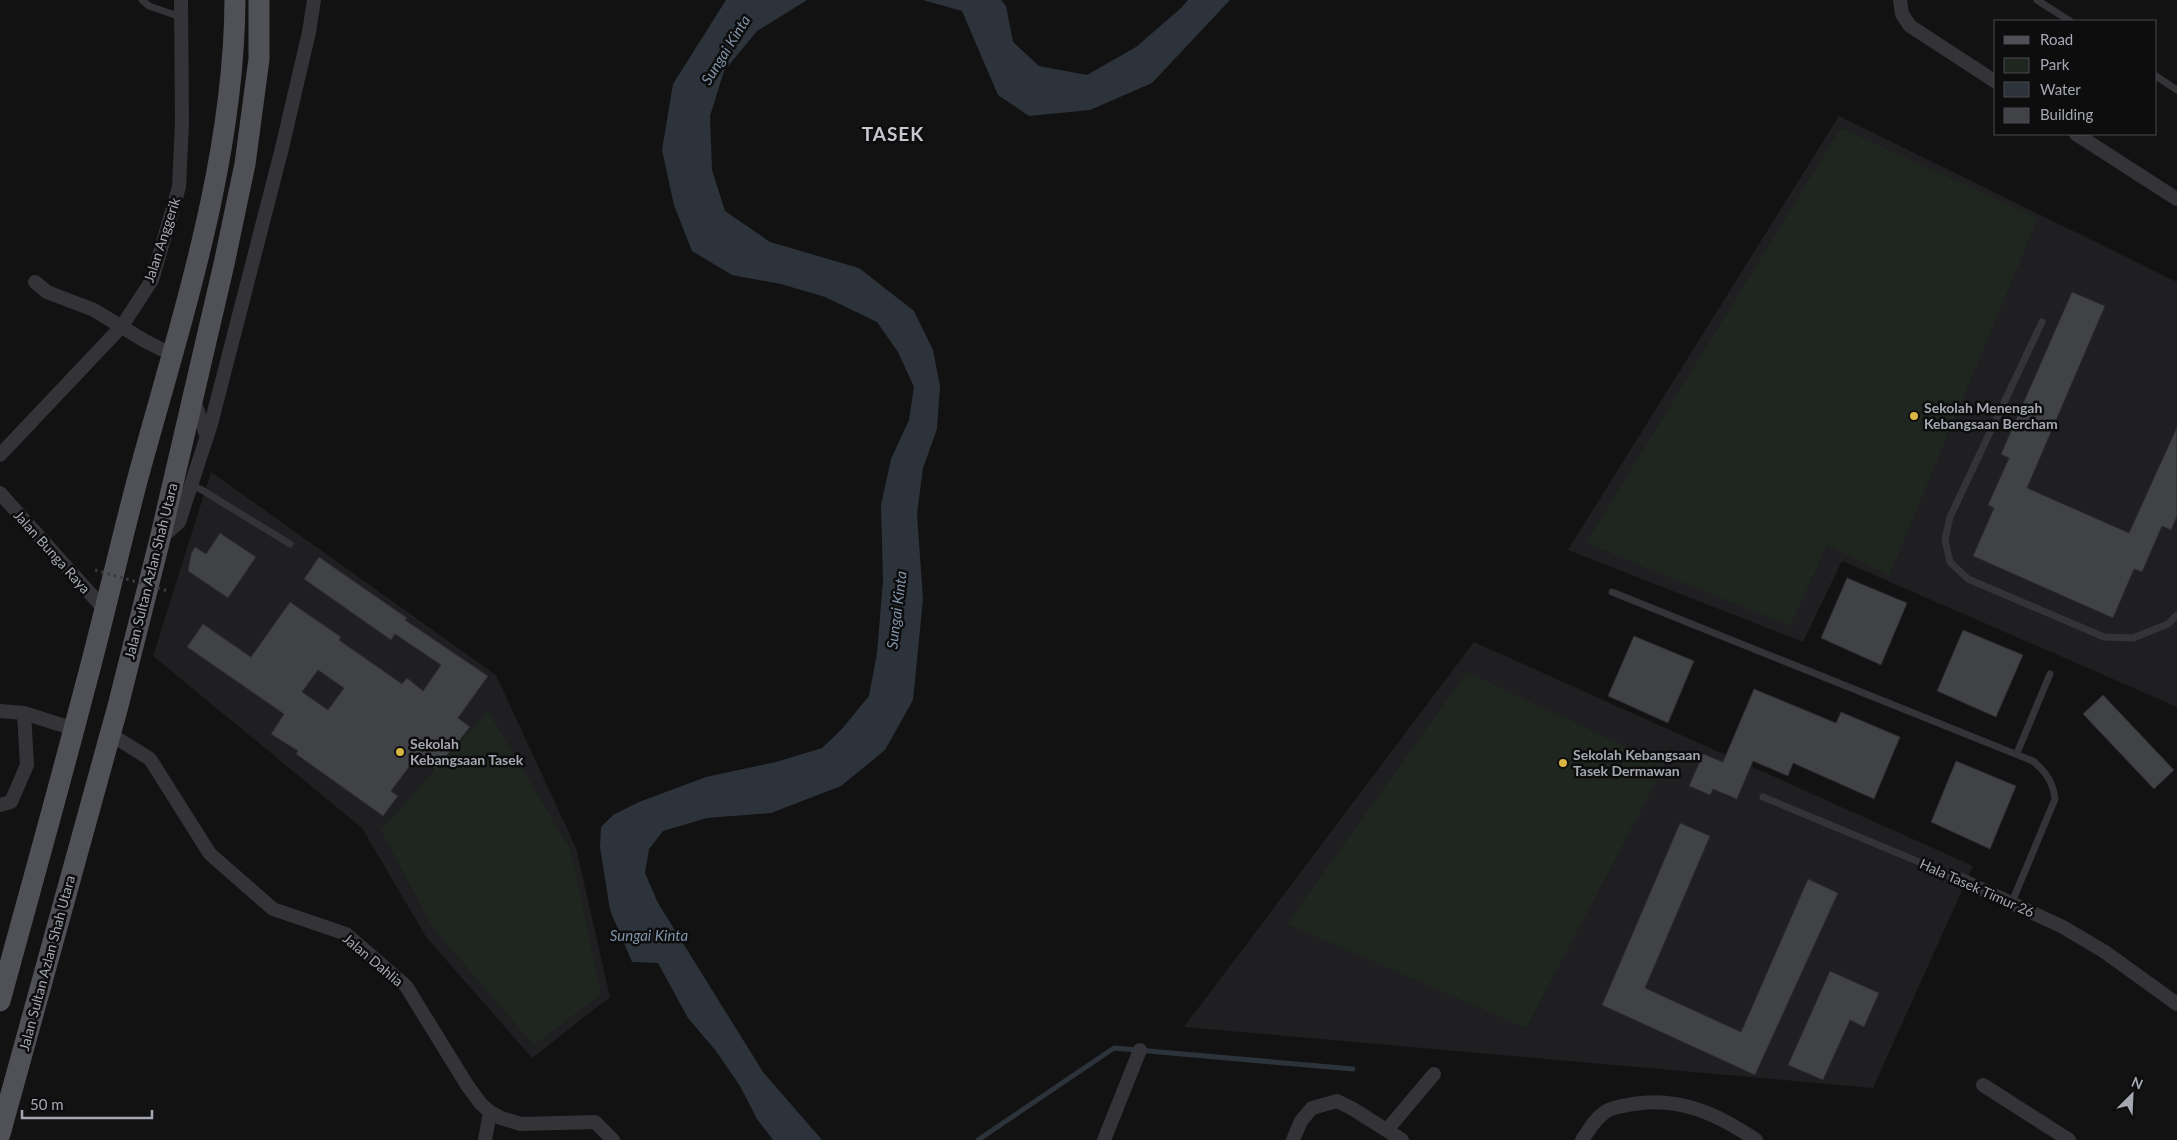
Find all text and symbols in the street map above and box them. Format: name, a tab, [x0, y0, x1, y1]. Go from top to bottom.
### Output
water label: Sungai Kinta	[697, 11, 754, 88]
legend	[1994, 20, 2157, 135]
text: Road	[2040, 30, 2073, 48]
text: Park	[2040, 55, 2070, 73]
text: Water	[2040, 80, 2081, 98]
text: Building	[2040, 105, 2093, 123]
district label: TASEK	[862, 122, 924, 145]
street label: Jalan Anggerik	[140, 194, 184, 285]
place label: Sekolah Menengah Kebangsaan Bercham	[1924, 399, 2058, 432]
marker: Sekolah Menengah Kebangsaan Bercham	[1908, 410, 1920, 422]
street label: Jalan Sultan Azlan Shah Utara	[120, 481, 181, 661]
street label: Jalan Bunga Raya	[11, 507, 94, 597]
water label: Sungai Kinta	[882, 570, 910, 650]
place label: Sekolah Kebangsaan Tasek	[410, 735, 524, 768]
marker: Sekolah Kebangsaan Tasek	[394, 746, 406, 758]
place label: Sekolah Kebangsaan Tasek Dermawan	[1573, 746, 1700, 779]
marker: Sekolah Kebangsaan Tasek Dermawan	[1557, 757, 1569, 769]
street label: Hala Tasek Timur 26	[1917, 855, 2037, 920]
street label: Jalan Sultan Azlan Shah Utara	[15, 873, 78, 1052]
water label: Sungai Kinta	[610, 926, 689, 944]
street label: Jalan Dahlia	[340, 930, 407, 990]
north arrow	[2107, 1070, 2157, 1120]
text: N	[2129, 1073, 2146, 1093]
scale bar	[22, 1088, 152, 1120]
text: 50 m	[30, 1095, 64, 1113]

